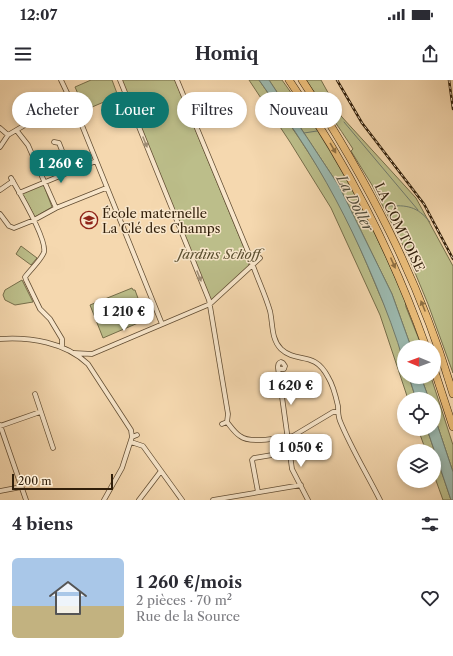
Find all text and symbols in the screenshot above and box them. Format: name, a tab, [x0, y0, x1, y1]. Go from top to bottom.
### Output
text: 12:07	[20, 5, 57, 24]
icon: menu	[12, 43, 34, 65]
text: Homiq	[195, 43, 258, 65]
icon: share	[419, 43, 441, 65]
chip: Acheter	[12, 92, 93, 128]
chip: Louer	[101, 92, 169, 128]
chip: Filtres	[177, 92, 247, 128]
chip: Nouveau	[255, 92, 342, 128]
one-way arrow	[142, 137, 148, 148]
one-way arrow	[329, 142, 336, 154]
pin: 1 260 €	[24, 150, 98, 184]
text: 1 260 €	[39, 155, 83, 171]
water label: La Doller	[332, 170, 378, 236]
street label: LA COMTOISE	[372, 180, 428, 274]
place label: École maternelle La Clé des Champs	[102, 205, 221, 236]
school or university icon: École maternelle La Clé des Champs	[79, 210, 99, 230]
park label: Jardins Schoff	[174, 246, 265, 262]
one-way arrow	[390, 257, 396, 269]
one-way arrow	[196, 270, 202, 281]
pin: 1 210 €	[87, 298, 161, 332]
one-way arrow	[419, 300, 425, 312]
text: 1 210 €	[103, 303, 145, 319]
north arrow	[397, 340, 441, 384]
map controls	[397, 340, 441, 488]
pin: 1 620 €	[254, 372, 328, 406]
text: 1 620 €	[269, 377, 313, 393]
button: locate	[397, 392, 441, 436]
pin: 1 050 €	[264, 434, 338, 468]
text: 1 050 €	[279, 439, 323, 455]
button: layers	[397, 444, 441, 488]
scale bar	[12, 472, 113, 491]
text: 200 m	[18, 474, 51, 488]
icon: filters	[419, 513, 441, 535]
text: 4 biens	[12, 514, 73, 534]
text: 1 260 €/mois	[136, 572, 242, 592]
icon: home	[44, 574, 92, 622]
icon: heart	[419, 587, 441, 609]
text: 2 pièces · 70 m²	[136, 592, 232, 608]
text: Rue de la Source	[136, 608, 240, 624]

